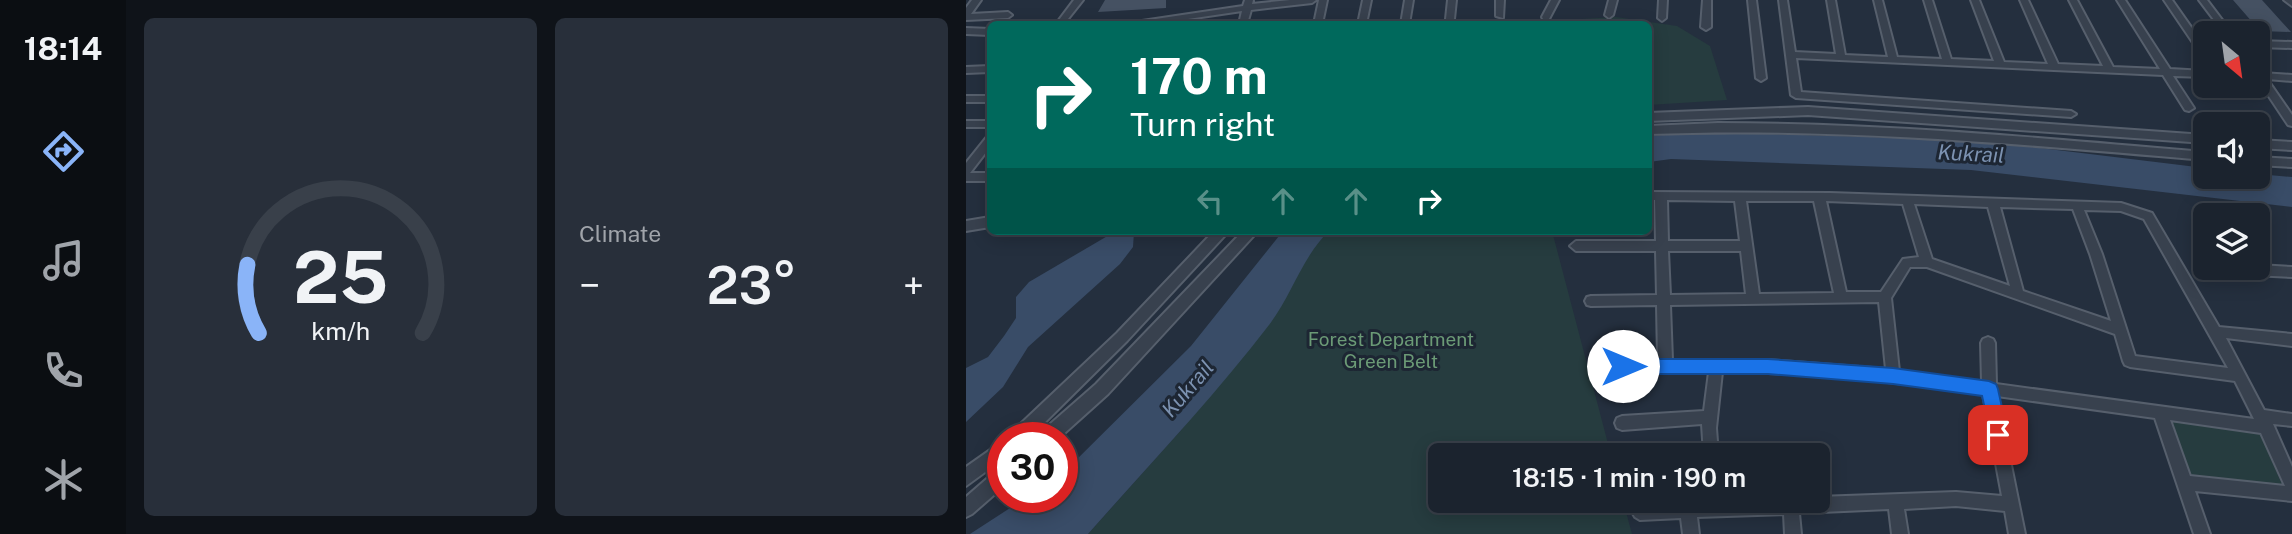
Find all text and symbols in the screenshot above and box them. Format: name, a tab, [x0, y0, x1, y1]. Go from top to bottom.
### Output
north arrow	[2193, 21, 2270, 98]
map controls	[2193, 21, 2270, 280]
text: 18:14	[24, 30, 102, 67]
text: 170 m	[1130, 47, 1268, 105]
icon: right	[1015, 49, 1106, 140]
text: Turn right	[1130, 106, 1275, 143]
button: sound	[2193, 112, 2270, 189]
icon: directions	[39, 127, 88, 176]
water label: Kukrail	[1937, 139, 2005, 168]
icon: left	[1191, 182, 1229, 220]
icon: ahead	[1264, 182, 1302, 220]
icon: ahead	[1337, 182, 1375, 220]
icon: right	[1410, 182, 1448, 220]
button: layers	[2193, 203, 2270, 280]
text: Climate	[579, 220, 661, 247]
text: 25	[293, 234, 388, 319]
icon: music	[39, 236, 88, 285]
text: 23°	[706, 255, 797, 316]
text: −	[579, 263, 600, 308]
text: +	[903, 263, 924, 308]
text: km/h	[311, 316, 370, 346]
park label: Forest Department Green Belt	[1308, 328, 1474, 372]
position arrow	[1586, 329, 1660, 403]
icon: phone	[39, 346, 88, 395]
water label: Kukrail	[1156, 355, 1219, 422]
pin	[1968, 405, 2028, 465]
icon: arrive	[1979, 416, 2017, 454]
speed limit sign: 30	[987, 422, 1078, 513]
icon: climate	[39, 455, 88, 504]
text: 18:15 · 1 min · 190 m	[1512, 462, 1746, 493]

